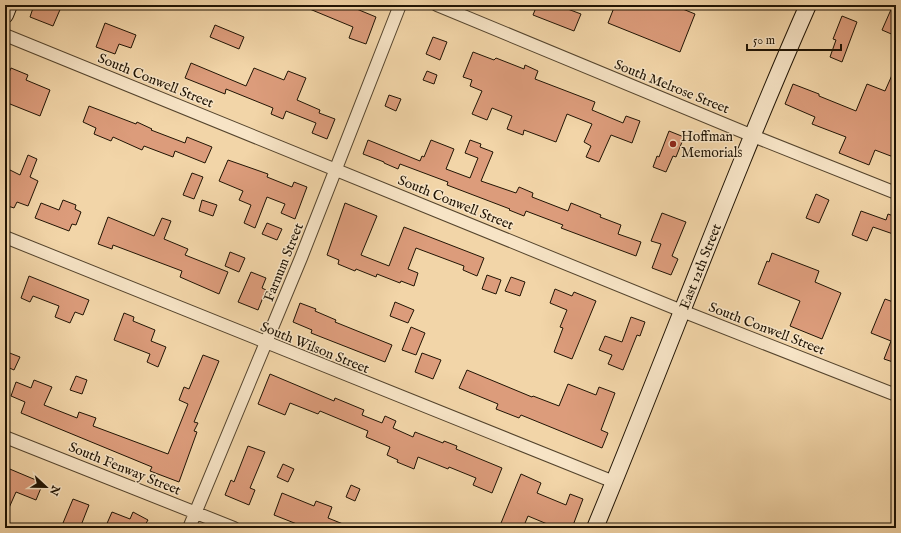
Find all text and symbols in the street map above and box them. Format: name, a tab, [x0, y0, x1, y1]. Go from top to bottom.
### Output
scale bar	[747, 26, 841, 52]
text: 50 m	[753, 33, 775, 48]
street label: South Conwell Street	[95, 50, 216, 112]
street label: South Melrose Street	[612, 56, 732, 118]
place label: Hoffman Memorials	[681, 128, 743, 162]
marker: Hoffman Memorials	[668, 139, 678, 149]
street label: South Conwell Street	[395, 172, 516, 234]
street label: Farnum Street	[260, 220, 308, 304]
street label: East 12th Street	[676, 221, 726, 312]
street label: South Conwell Street	[706, 298, 828, 359]
street label: South Wilson Street	[258, 318, 372, 378]
street label: South Fenway Street	[66, 438, 184, 500]
north arrow	[26, 467, 66, 507]
text: N	[46, 482, 63, 498]

